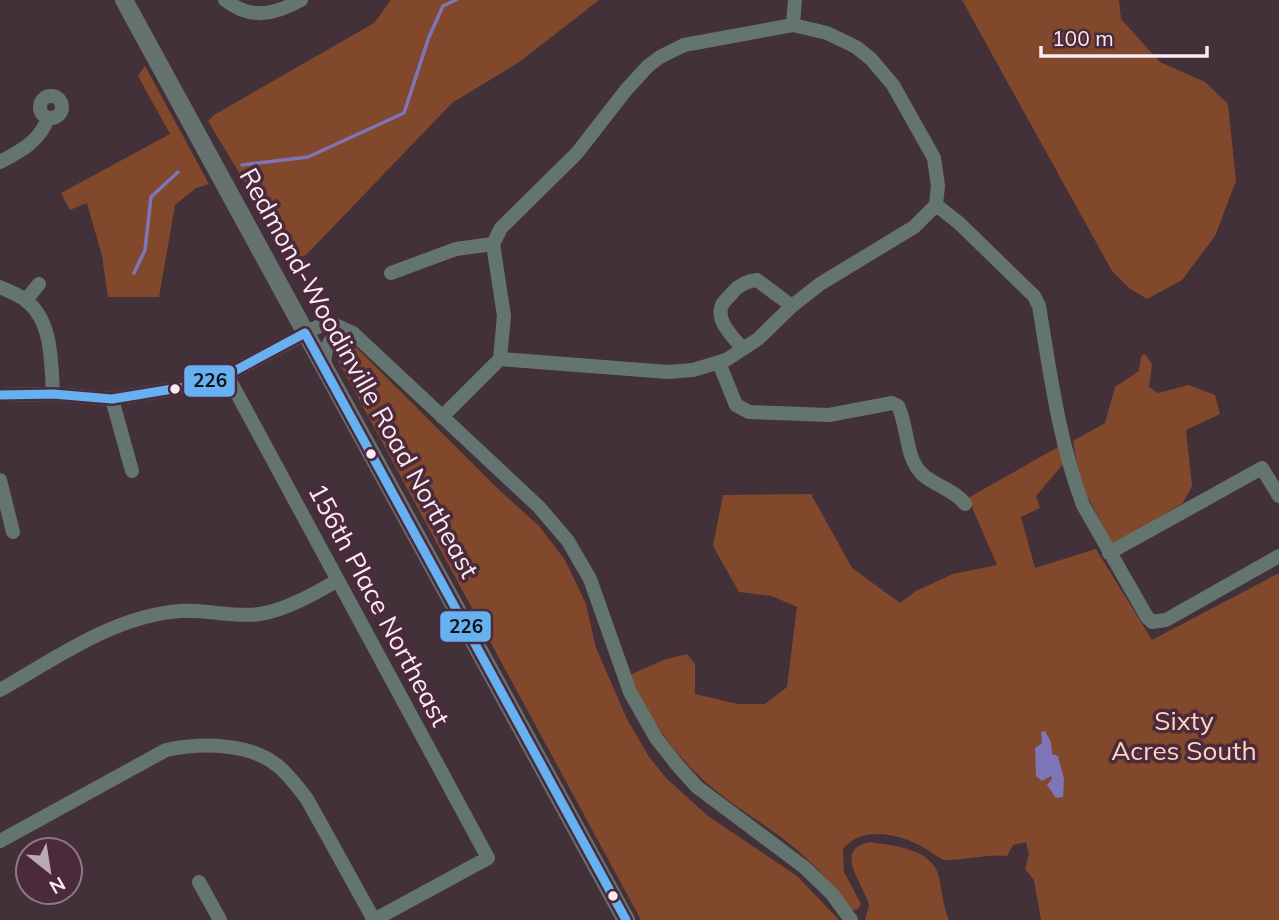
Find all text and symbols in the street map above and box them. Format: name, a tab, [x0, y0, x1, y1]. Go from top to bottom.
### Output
scale bar	[1041, 14, 1207, 58]
text: 100 m	[1052, 25, 1114, 51]
street label: Redmond-Woodinville Road Northeast	[233, 162, 486, 584]
line badge: 226	[183, 364, 236, 398]
text: 226	[193, 368, 227, 392]
unlabelled marker	[168, 382, 182, 396]
unlabelled marker	[364, 447, 378, 461]
street label: 156th Place Northeast	[301, 478, 458, 732]
line badge: 226	[439, 610, 492, 643]
text: 226	[449, 614, 483, 638]
park label: Sixty Acres South	[1111, 704, 1257, 767]
north arrow	[14, 836, 84, 906]
text: N	[45, 872, 70, 900]
unlabelled marker	[606, 889, 620, 903]

